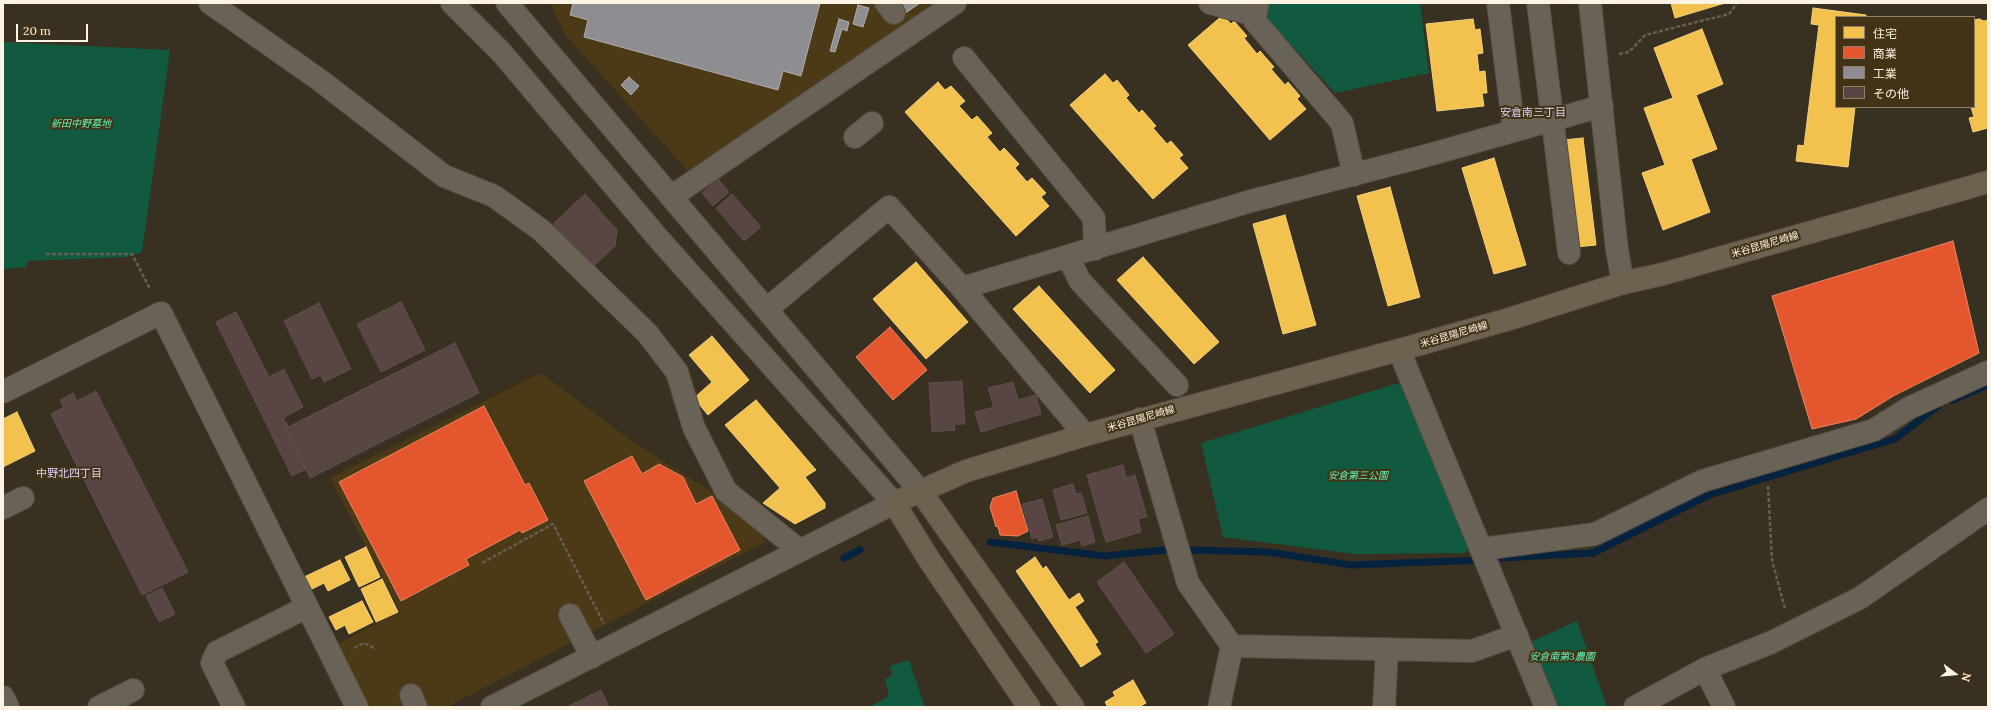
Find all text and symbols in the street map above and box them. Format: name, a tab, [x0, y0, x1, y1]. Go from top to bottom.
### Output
scale bar	[18, 16, 90, 42]
legend	[1835, 16, 1975, 108]
text: 20 m	[23, 23, 51, 38]
text: 住宅	[1873, 26, 1897, 41]
text: 商業	[1873, 46, 1897, 61]
text: 工業	[1873, 66, 1897, 81]
text: その他	[1873, 86, 1909, 101]
district label: 安倉南三丁目	[1500, 106, 1566, 120]
park label: 新田中野墓地	[51, 118, 111, 130]
street label: 米谷昆陽尼崎線	[1730, 230, 1800, 260]
street label: 米谷昆陽尼崎線	[1419, 320, 1489, 350]
street label: 米谷昆陽尼崎線	[1106, 404, 1176, 434]
district label: 中野北四丁目	[36, 467, 102, 481]
park label: 安倉第三公園	[1328, 470, 1388, 482]
park label: 安倉南第3農園	[1529, 651, 1595, 663]
north arrow	[1935, 654, 1975, 694]
text: N	[1959, 671, 1974, 683]

